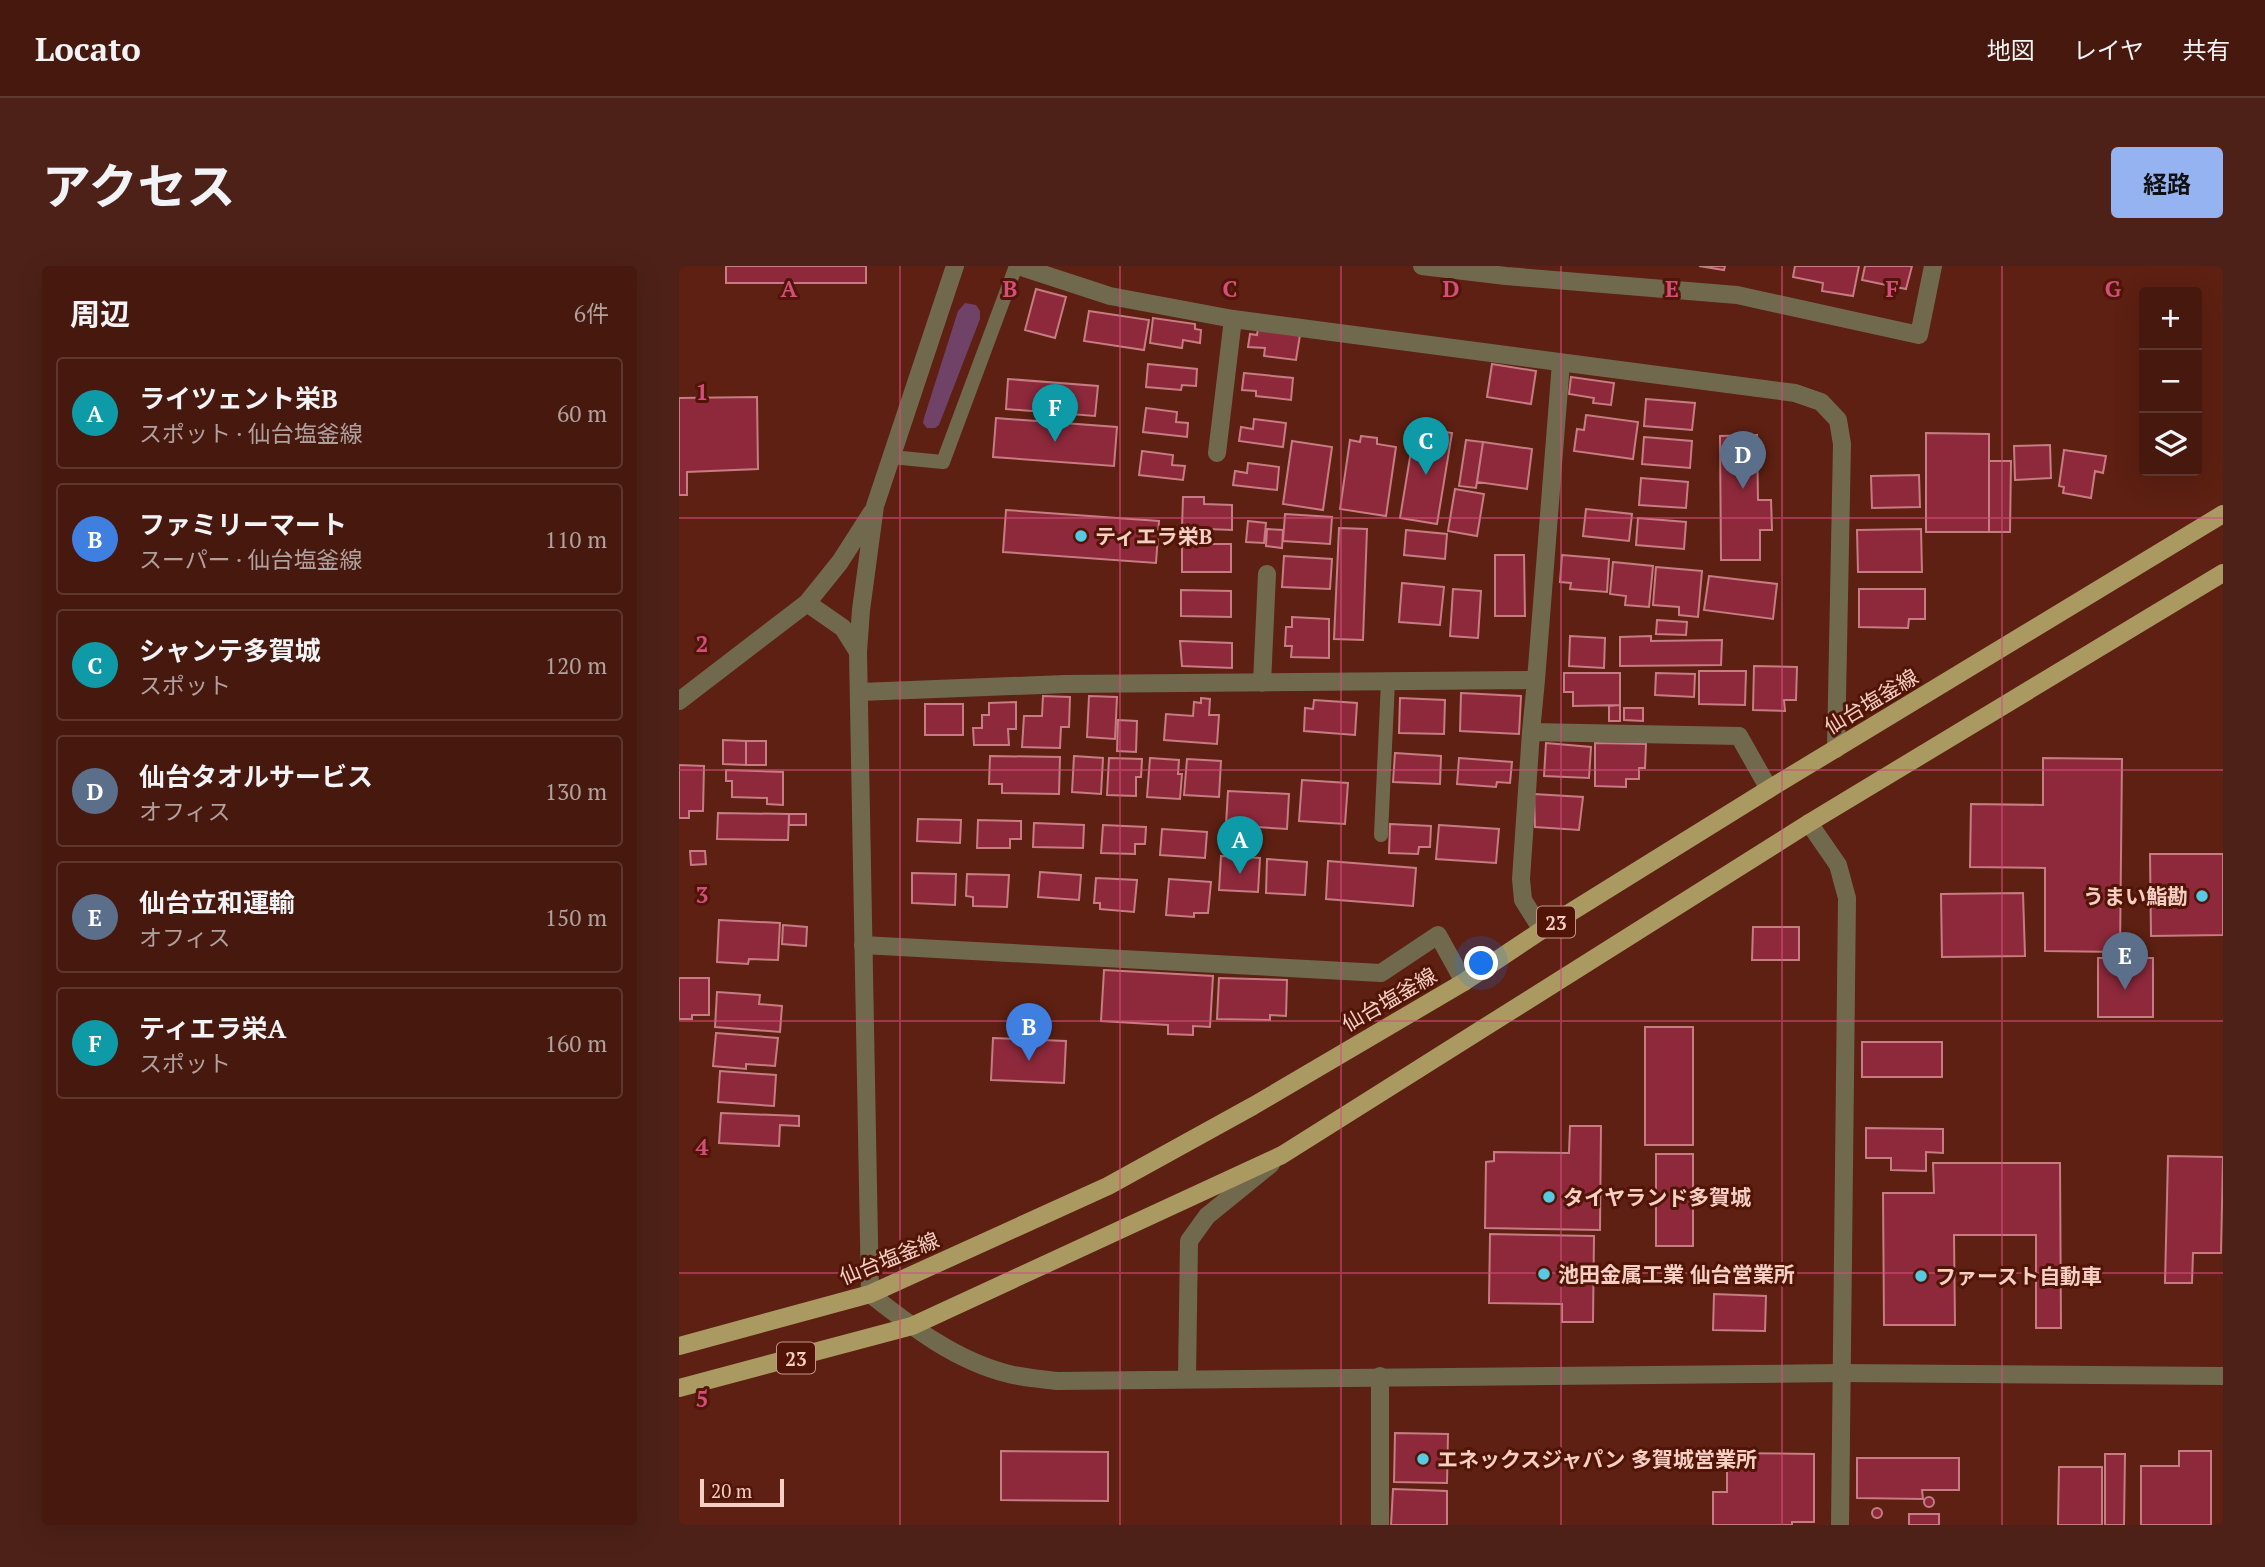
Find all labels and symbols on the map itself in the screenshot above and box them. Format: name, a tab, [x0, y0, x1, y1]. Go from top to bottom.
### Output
text: A	[781, 273, 798, 304]
text: B	[1003, 273, 1018, 304]
text: C	[1223, 273, 1238, 304]
text: D	[1443, 273, 1460, 304]
text: E	[1665, 273, 1679, 304]
text: F	[1885, 273, 1899, 304]
text: G	[2105, 273, 2122, 304]
text: 1	[696, 376, 709, 407]
pin: F	[1032, 384, 1078, 442]
pin: C	[1403, 417, 1449, 475]
pin: D	[1720, 431, 1766, 489]
place label: ティエラ栄B	[1095, 522, 1212, 550]
marker: ティエラ栄B	[1073, 528, 1089, 544]
text: 2	[696, 628, 709, 659]
street label: 仙台塩釜線	[1819, 662, 1923, 740]
pin: A	[1217, 816, 1263, 874]
text: 3	[696, 879, 709, 910]
place label: うまい鮨勘	[2083, 882, 2188, 910]
marker: うまい鮨勘	[2194, 888, 2210, 904]
road number: 23	[1537, 906, 1575, 937]
pin: E	[2102, 932, 2148, 990]
your location	[1464, 946, 1498, 980]
street label: 仙台塩釜線	[1337, 961, 1441, 1037]
pin: B	[1006, 1003, 1052, 1061]
text: 4	[696, 1131, 709, 1162]
place label: タイヤランド多賀城	[1563, 1183, 1751, 1211]
marker: タイヤランド多賀城	[1541, 1189, 1557, 1205]
street label: 仙台塩釜線	[835, 1225, 943, 1291]
place label: 池田金属工業 仙台営業所	[1558, 1260, 1795, 1288]
place label: ファースト自動車	[1935, 1262, 2102, 1290]
marker: 池田金属工業 仙台営業所	[1536, 1266, 1552, 1282]
marker: ファースト自動車	[1913, 1268, 1929, 1284]
road number: 23	[777, 1342, 815, 1374]
text: 5	[696, 1383, 709, 1414]
place label: エネックスジャパン 多賀城営業所	[1437, 1445, 1757, 1473]
marker: エネックスジャパン 多賀城営業所	[1415, 1451, 1431, 1467]
scale bar	[700, 1476, 784, 1508]

